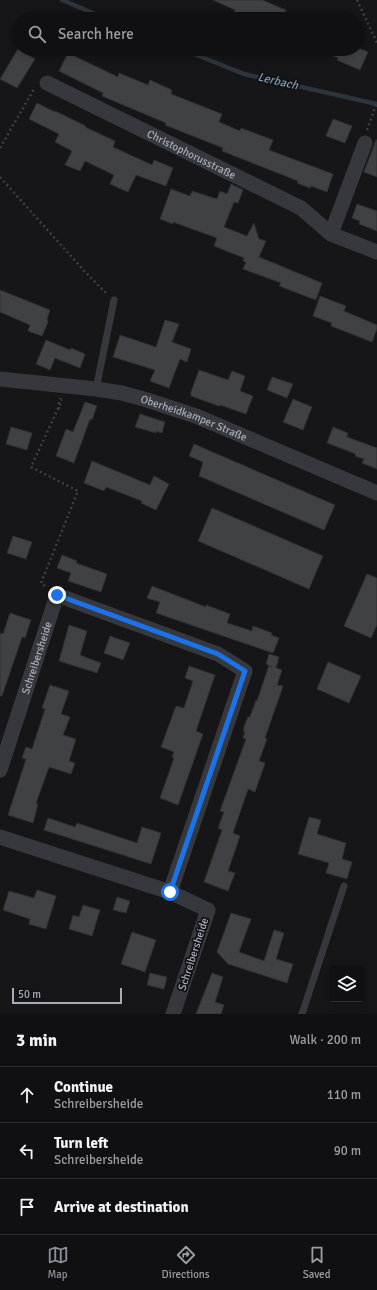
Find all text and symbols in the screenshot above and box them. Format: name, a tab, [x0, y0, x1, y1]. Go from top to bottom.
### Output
search box	[12, 12, 365, 56]
icon: search	[26, 23, 48, 45]
text: Search here	[58, 25, 134, 43]
water label: Lerbach	[256, 70, 300, 94]
street label: Christophorusstraße	[145, 127, 238, 182]
street label: Oberheidkamper Straße	[139, 393, 249, 444]
route end	[48, 586, 66, 604]
street label: Schreibersheide	[19, 620, 55, 696]
route start	[161, 883, 179, 901]
street label: Schreibersheide	[176, 916, 211, 992]
map controls	[329, 966, 365, 1002]
button: layers	[329, 966, 365, 1002]
scale bar	[12, 986, 122, 1005]
text: 50 m	[18, 988, 41, 1001]
text: 3 min	[16, 1030, 57, 1051]
text: Walk · 200 m	[290, 1032, 361, 1048]
text: Continue	[54, 1078, 113, 1096]
icon: ahead	[16, 1084, 38, 1106]
text: 110 m	[327, 1087, 361, 1103]
text: Schreibersheide	[54, 1096, 143, 1112]
text: Turn left	[54, 1134, 108, 1152]
icon: left	[16, 1140, 38, 1162]
text: 90 m	[334, 1143, 361, 1159]
text: Schreibersheide	[54, 1152, 143, 1168]
icon: arrive	[16, 1196, 38, 1218]
text: Arrive at destination	[54, 1198, 189, 1216]
tab: Map	[47, 1244, 69, 1281]
tab: Directions	[162, 1244, 210, 1281]
tab: Saved	[303, 1244, 330, 1281]

